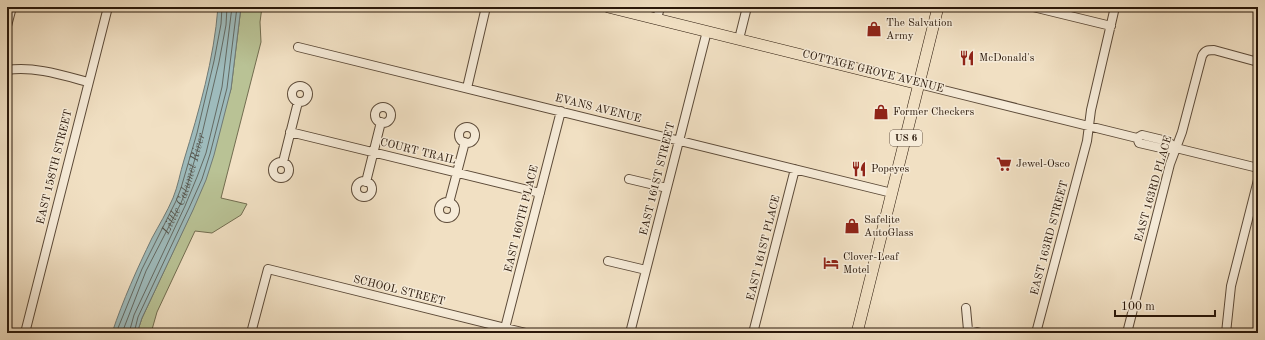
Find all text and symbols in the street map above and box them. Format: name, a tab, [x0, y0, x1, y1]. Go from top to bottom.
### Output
place label: The Salvation Army	[886, 18, 952, 42]
shop icon: The Salvation Army	[865, 20, 883, 38]
street label: COTTAGE GROVE AVENUE	[801, 49, 945, 95]
restaurant icon: McDonald's	[958, 49, 976, 67]
place label: McDonald's	[979, 53, 1035, 64]
street label: EVANS AVENUE	[554, 93, 642, 125]
shop icon: Former Checkers	[872, 103, 890, 121]
place label: Former Checkers	[893, 107, 974, 118]
street label: EAST 158TH STREET	[35, 108, 75, 226]
street label: EAST 161ST STREET	[639, 121, 677, 237]
road number: US 6	[890, 130, 922, 146]
water label: Little Calumet River	[159, 131, 208, 237]
street label: EAST 163RD PLACE	[1134, 135, 1174, 243]
street label: COURT TRAIL	[379, 137, 457, 167]
supermarket icon: Jewel-Osco	[995, 155, 1013, 173]
place label: Jewel-Osco	[1016, 159, 1070, 170]
restaurant icon: Popeyes	[850, 160, 868, 178]
street label: EAST 160TH PLACE	[503, 164, 541, 274]
place label: Popeyes	[871, 164, 909, 175]
street label: EAST 163RD STREET	[1029, 179, 1071, 296]
street label: EAST 161ST PLACE	[746, 194, 782, 302]
place label: Safelite AutoGlass	[864, 215, 914, 239]
shop icon: Safelite AutoGlass	[843, 217, 861, 235]
place label: Clover-Leaf Motel	[843, 252, 899, 276]
hotel icon: Clover-Leaf Motel	[822, 254, 840, 272]
street label: SCHOOL STREET	[352, 274, 446, 308]
scale bar	[1115, 292, 1215, 318]
text: 100 m	[1121, 301, 1155, 313]

